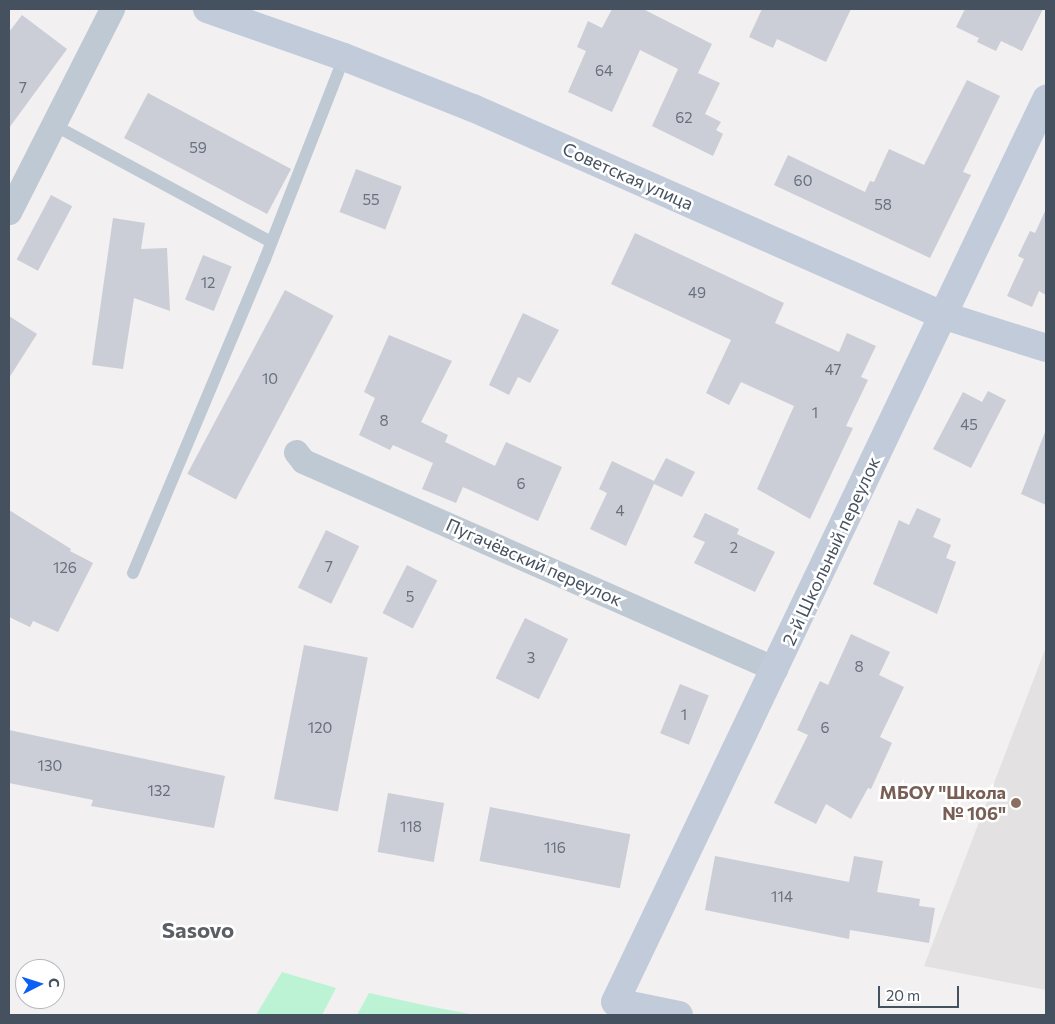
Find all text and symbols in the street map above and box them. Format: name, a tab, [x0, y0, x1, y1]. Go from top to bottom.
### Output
house number: 64	[595, 62, 613, 80]
house number: 7	[19, 79, 27, 97]
house number: 62	[675, 109, 693, 127]
street label: Советская улица	[559, 138, 697, 214]
house number: 59	[189, 139, 207, 157]
house number: 60	[794, 172, 812, 190]
house number: 55	[362, 191, 380, 209]
house number: 58	[874, 196, 892, 214]
house number: 12	[201, 274, 215, 292]
house number: 49	[688, 284, 706, 302]
house number: 47	[825, 361, 841, 379]
house number: 10	[262, 370, 278, 388]
house number: 1	[812, 404, 818, 422]
house number: 8	[379, 412, 389, 430]
house number: 45	[960, 416, 978, 434]
street label: 2-й Школьный переулок	[778, 453, 884, 649]
house number: 6	[516, 475, 526, 493]
house number: 4	[616, 502, 624, 520]
street label: Пугачёвский переулок	[443, 513, 625, 611]
house number: 2	[730, 539, 738, 557]
house number: 7	[325, 558, 333, 576]
house number: 126	[53, 559, 77, 577]
house number: 5	[406, 588, 414, 606]
house number: 3	[527, 649, 535, 667]
house number: 8	[854, 658, 864, 676]
house number: 1	[681, 706, 687, 724]
house number: 120	[308, 719, 332, 737]
house number: 6	[820, 719, 830, 737]
house number: 130	[38, 757, 62, 775]
house number: 132	[147, 782, 171, 800]
place label: МБОУ "Школа № 106"	[880, 782, 1006, 824]
marker: МБОУ "Школа № 106"	[1010, 797, 1022, 809]
house number: 118	[400, 818, 422, 836]
house number: 116	[544, 839, 566, 857]
house number: 114	[771, 888, 793, 906]
district label: Sasovo	[162, 917, 234, 943]
north arrow	[15, 959, 65, 1009]
scale bar	[880, 976, 961, 1008]
text: С	[46, 977, 63, 988]
text: 20 m	[886, 986, 920, 1004]

